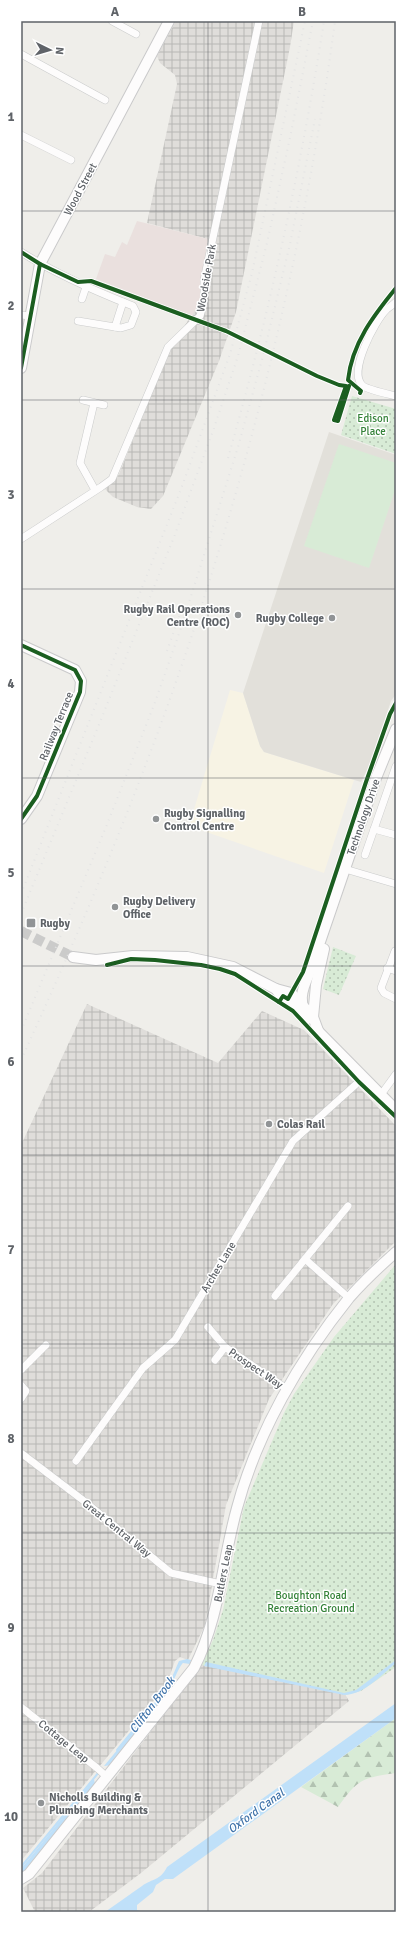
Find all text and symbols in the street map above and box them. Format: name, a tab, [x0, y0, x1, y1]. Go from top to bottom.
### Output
text: A	[111, 4, 120, 20]
text: B	[298, 4, 306, 20]
north arrow	[30, 30, 70, 70]
text: N	[53, 46, 66, 55]
text: 1	[7, 109, 15, 125]
street label: Wood Street	[61, 161, 100, 218]
street label: Woodside Park	[194, 243, 219, 313]
text: 2	[7, 298, 15, 314]
park label: Edison Place	[357, 412, 389, 438]
text: 3	[7, 487, 15, 503]
place label: Rugby Rail Operations Centre (ROC)	[124, 603, 230, 629]
marker: Rugby Rail Operations Centre (ROC)	[233, 610, 243, 620]
place label: Rugby College	[256, 612, 325, 625]
marker: Rugby College	[327, 613, 337, 623]
text: 4	[7, 676, 15, 692]
street label: Railway Terrace	[37, 690, 76, 763]
street label: Technology Drive	[344, 777, 383, 857]
place label: Rugby Signalling Control Centre	[164, 807, 245, 833]
marker: Rugby Signalling Control Centre	[151, 814, 161, 824]
text: 5	[7, 865, 15, 881]
place label: Rugby Delivery Office	[123, 895, 196, 921]
marker: Rugby Delivery Office	[110, 902, 120, 912]
marker: Rugby	[25, 917, 37, 929]
place label: Rugby	[40, 917, 70, 930]
text: 6	[7, 1054, 15, 1070]
place label: Colas Rail	[277, 1118, 325, 1131]
marker: Colas Rail	[264, 1119, 274, 1129]
street label: Arches Lane	[198, 1239, 239, 1295]
text: 7	[7, 1242, 15, 1258]
street label: Prospect Way	[226, 1345, 286, 1392]
text: 8	[7, 1431, 15, 1447]
street label: Great Central Way	[80, 1497, 154, 1561]
street label: Butlers Leap	[211, 1543, 236, 1603]
park label: Boughton Road Recreation Ground	[267, 1589, 355, 1615]
text: 9	[7, 1620, 15, 1636]
water label: Clifton Brook	[126, 1673, 179, 1737]
street label: Cottage Leap	[36, 1717, 92, 1766]
water label: Oxford Canal	[225, 1785, 289, 1837]
place label: Nicholls Building & Plumbing Merchants	[49, 1791, 148, 1817]
marker: Nicholls Building & Plumbing Merchants	[36, 1798, 46, 1808]
text: 10	[4, 1809, 18, 1825]

